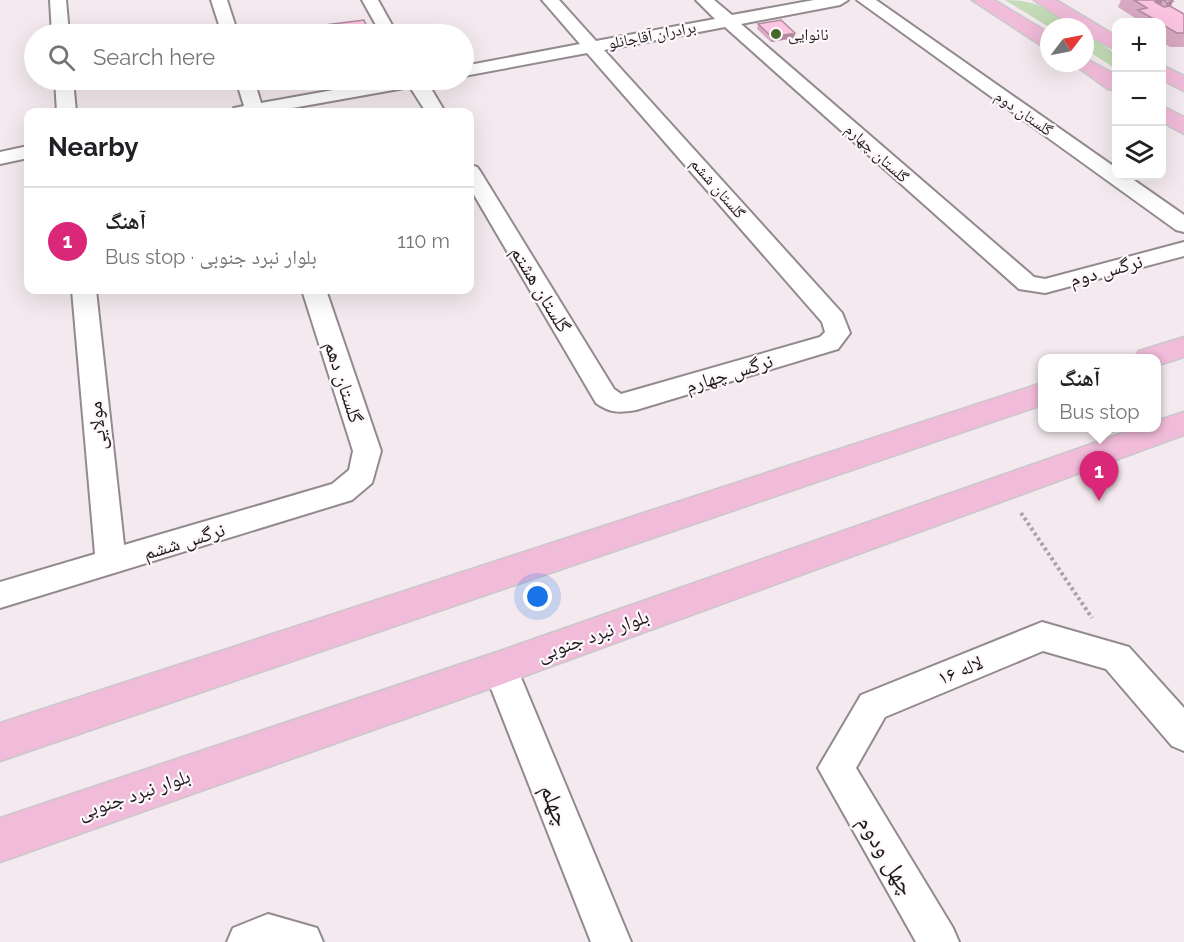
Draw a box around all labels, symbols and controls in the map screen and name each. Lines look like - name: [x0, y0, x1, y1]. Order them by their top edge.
- street label: برادران آقاجانلو: [606, 17, 698, 54]
- north arrow: [1040, 18, 1094, 72]
- map controls: [1112, 18, 1166, 180]
- button: +: [1112, 18, 1166, 72]
- search box: [24, 24, 474, 90]
- place label: نانوایی: [788, 25, 829, 45]
- marker: نانوایی: [769, 27, 783, 41]
- icon: search: [45, 41, 78, 74]
- text: Search here: [93, 44, 215, 70]
- button: −: [1112, 72, 1166, 126]
- street label: گلستان دوم: [991, 86, 1057, 141]
- street label: گلستان چهارم: [841, 120, 913, 187]
- button: layers: [1112, 126, 1166, 180]
- text: Nearby: [48, 132, 138, 162]
- street label: گلستان ششم: [686, 154, 750, 223]
- text: آهنگ: [105, 208, 146, 234]
- text: 1: [63, 229, 72, 253]
- text: 110 m: [397, 229, 450, 253]
- street label: گلستان هشتم: [504, 241, 576, 338]
- text: Bus stop · بلوار نبرد جنوبی: [105, 245, 317, 269]
- street label: نرگس دوم: [1067, 249, 1146, 293]
- street label: گلستان دهم: [318, 338, 369, 427]
- street label: نرگس چهارم: [682, 348, 776, 400]
- popup: [1038, 354, 1161, 432]
- text: آهنگ: [1059, 365, 1100, 391]
- street label: مولایی: [82, 400, 112, 452]
- text: Bus stop: [1059, 400, 1140, 424]
- pin: 1: [1080, 452, 1118, 501]
- street label: نرگس ششم: [140, 517, 228, 567]
- your location: [523, 582, 552, 611]
- street label: بلوار نبرد جنوبی: [534, 604, 652, 666]
- street label: لاله ۱۶: [934, 650, 986, 690]
- street label: بلوار نبرد جنوبی: [75, 764, 193, 824]
- street label: چهلم: [533, 780, 577, 831]
- street label: چهل ودوم: [850, 809, 922, 902]

